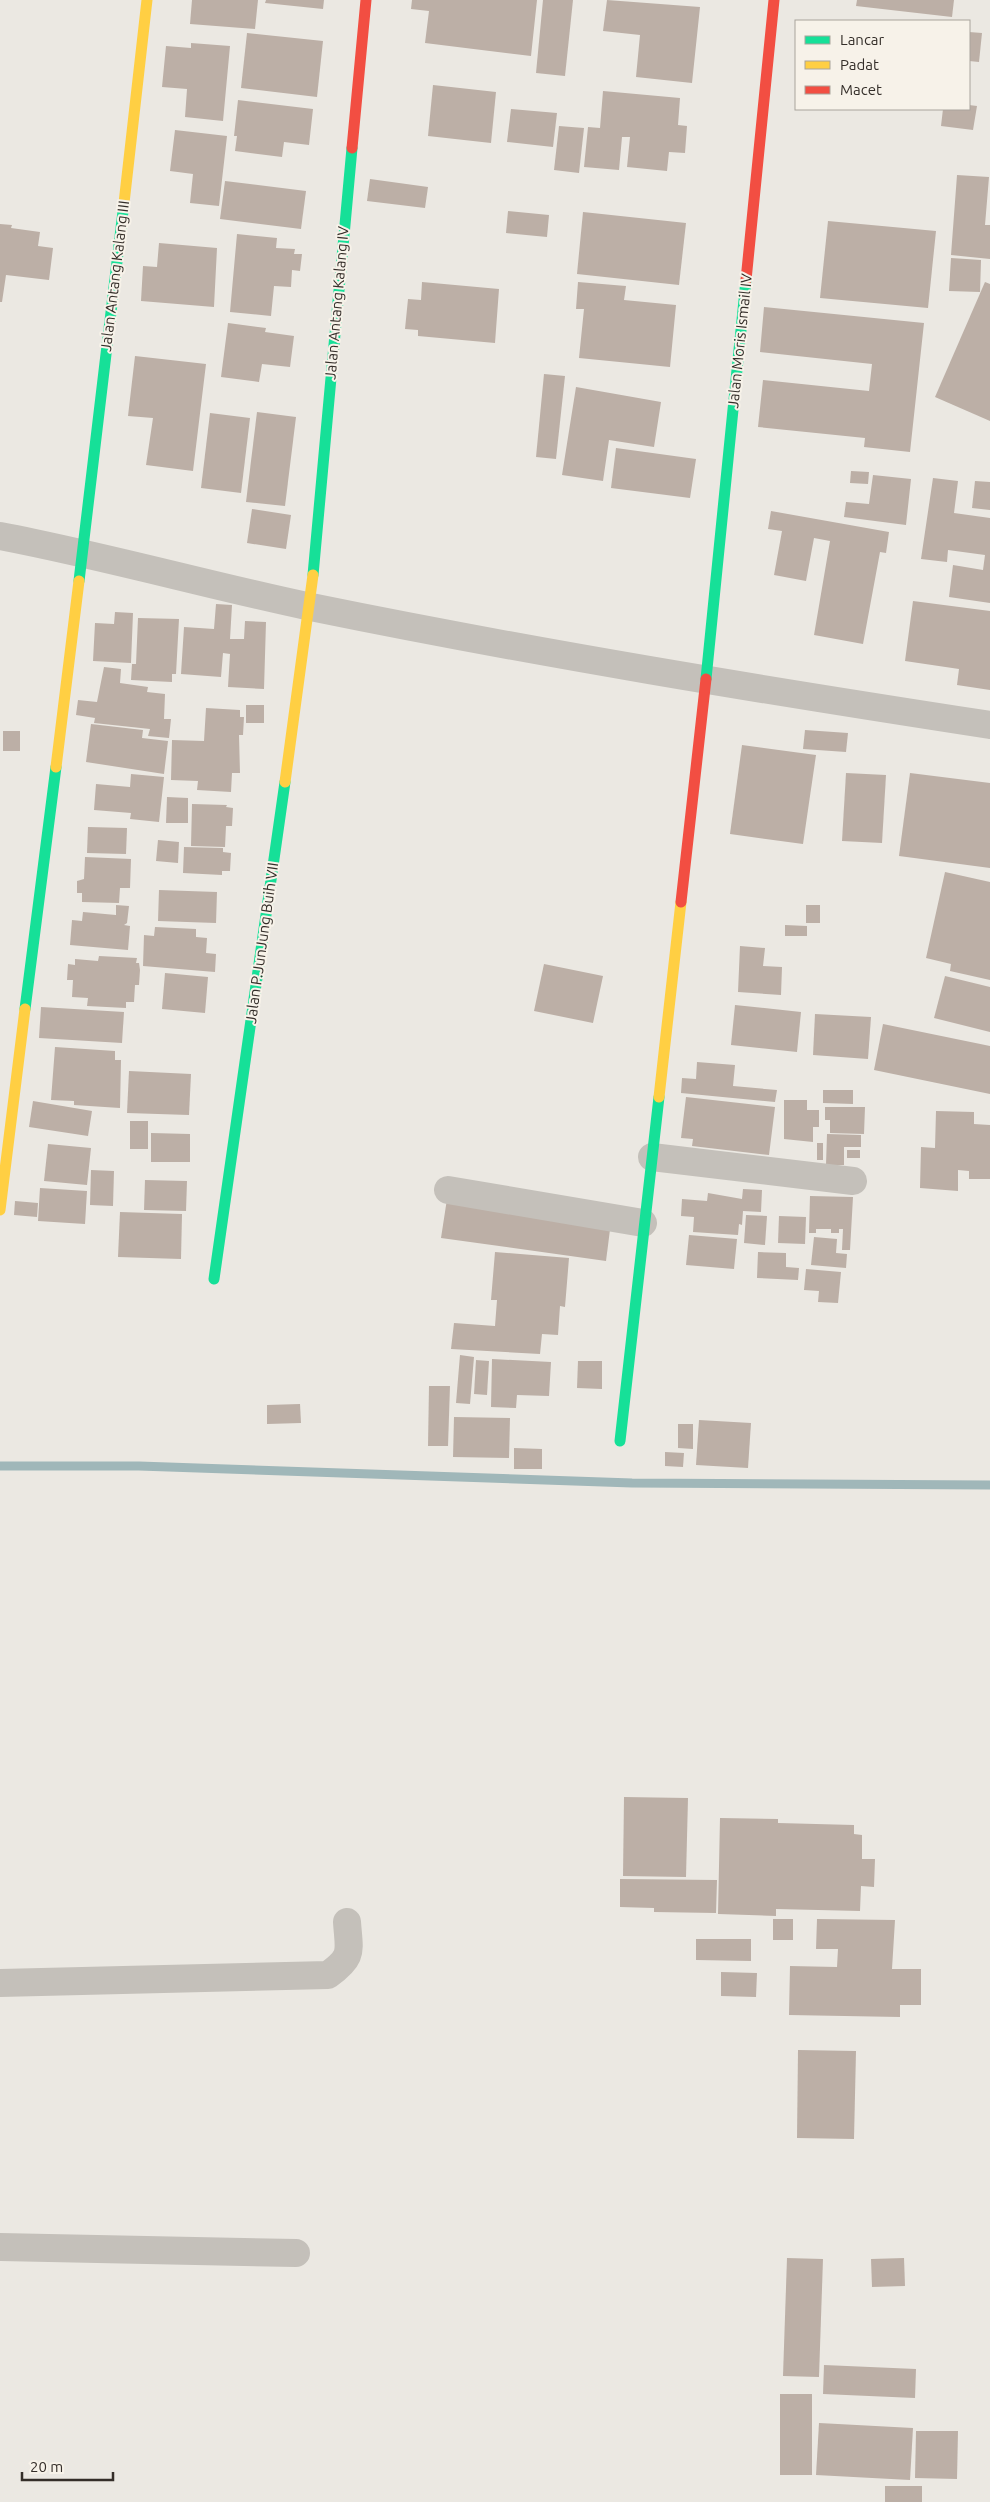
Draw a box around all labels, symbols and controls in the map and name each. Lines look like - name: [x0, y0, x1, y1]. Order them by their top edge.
- legend: [795, 20, 970, 110]
- text: Lancar: [840, 31, 885, 48]
- text: Padat: [840, 56, 879, 73]
- text: Macet: [840, 81, 882, 98]
- street label: Jalan Antang Kalang III: [97, 200, 132, 352]
- street label: Jalan Antang Kalang IV: [321, 225, 352, 380]
- street label: Jalan Moris Ismail IV: [724, 272, 755, 409]
- street label: Jalan P.JunJung Buih VII: [242, 861, 281, 1025]
- scale bar: [22, 2450, 114, 2482]
- text: 20 m: [30, 2458, 63, 2475]

